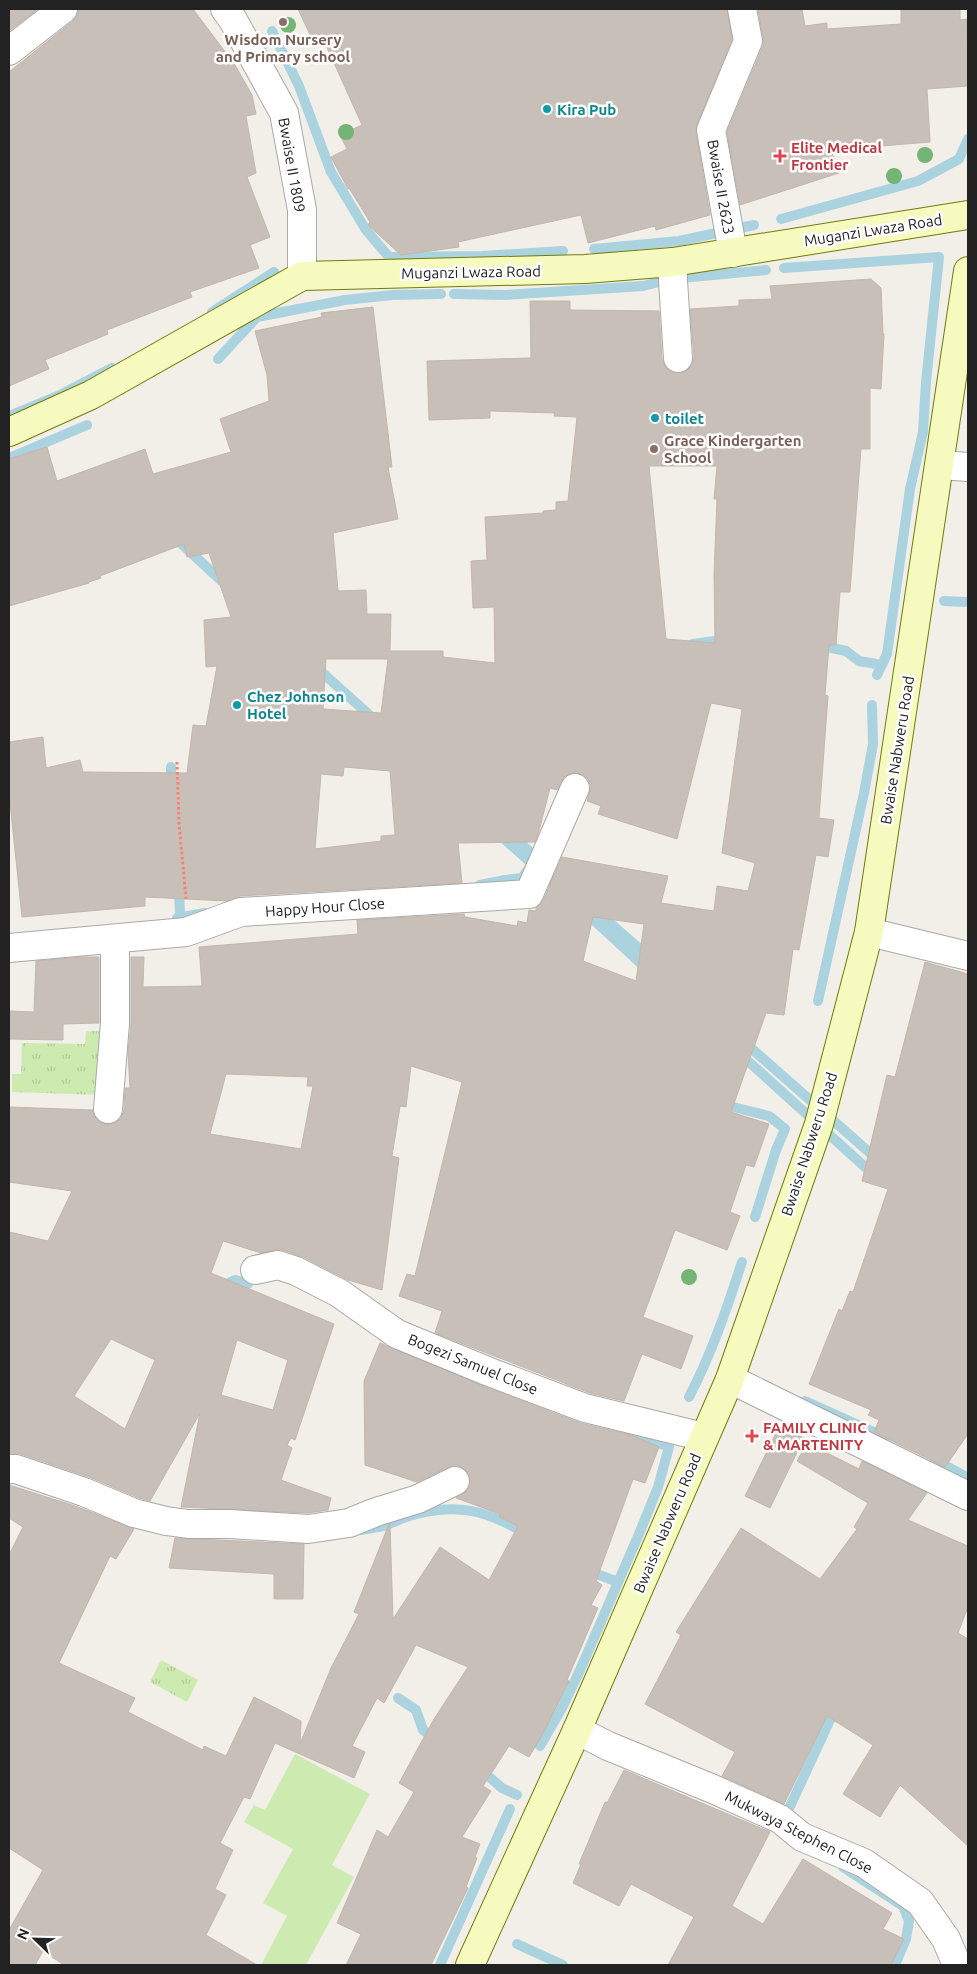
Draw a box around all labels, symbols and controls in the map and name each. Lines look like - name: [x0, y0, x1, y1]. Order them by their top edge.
- marker: Wisdom Nursery and Primary school: [277, 16, 289, 28]
- place label: Wisdom Nursery and Primary school: [216, 31, 351, 65]
- place label: Kira Pub: [557, 101, 616, 118]
- marker: Kira Pub: [541, 103, 553, 115]
- street label: Bwaise II 1809: [275, 116, 309, 214]
- street label: Bwaise II 2623: [704, 138, 738, 236]
- place label: Elite Medical Frontier: [791, 139, 882, 173]
- marker: Elite Medical Frontier: [773, 149, 787, 163]
- street label: Muganzi Lwaza Road: [803, 211, 943, 249]
- street label: Muganzi Lwaza Road: [401, 262, 541, 282]
- place label: toilet: [665, 410, 705, 427]
- marker: toilet: [649, 412, 661, 424]
- place label: Grace Kindergarten School: [664, 432, 801, 466]
- marker: Grace Kindergarten School: [648, 443, 660, 455]
- street label: Bwaise Nabweru Road: [877, 675, 917, 825]
- place label: Chez Johnson Hotel: [247, 688, 344, 722]
- marker: Chez Johnson Hotel: [231, 699, 243, 711]
- street label: Happy Hour Close: [265, 894, 385, 920]
- street label: Bwaise Nabweru Road: [778, 1070, 840, 1218]
- street label: Bogezi Samuel Close: [406, 1330, 540, 1398]
- place label: FAMILY CLINIC & MARTENITY: [763, 1419, 867, 1453]
- marker: FAMILY CLINIC & MARTENITY: [745, 1429, 759, 1443]
- street label: Bwaise Nabweru Road: [630, 1451, 704, 1595]
- street label: Mukwaya Stephen Close: [722, 1787, 876, 1877]
- north arrow: [10, 1914, 60, 1964]
- text: N: [14, 1926, 32, 1942]

